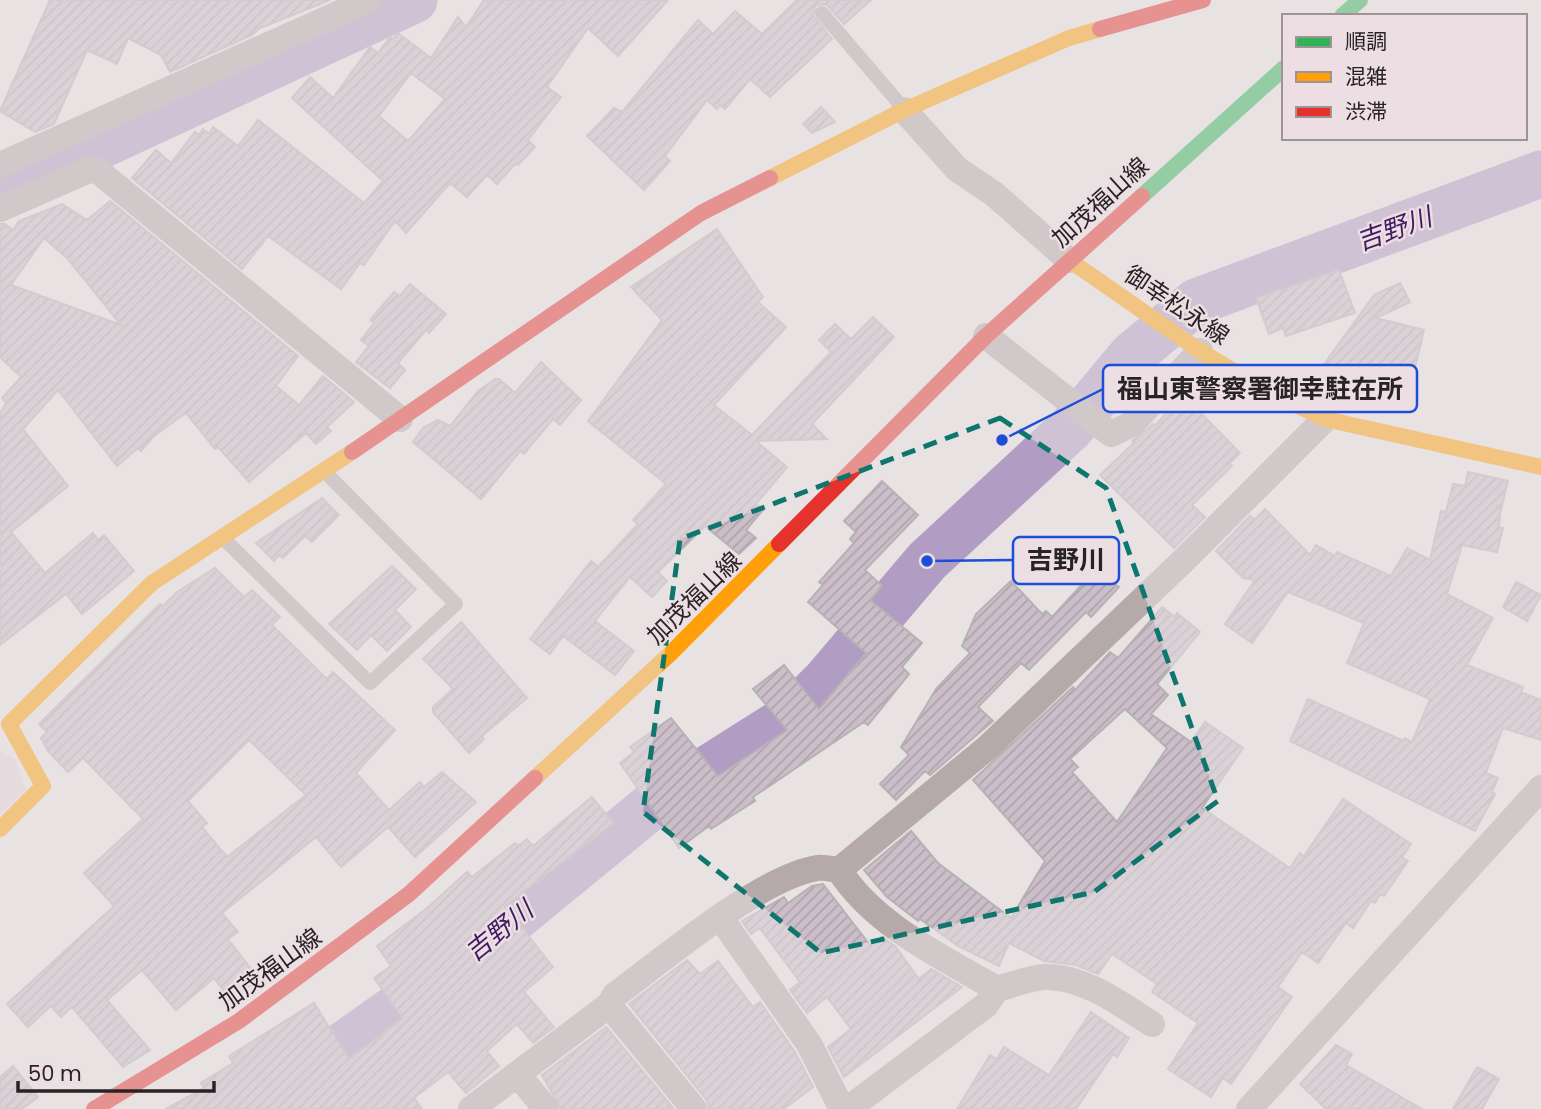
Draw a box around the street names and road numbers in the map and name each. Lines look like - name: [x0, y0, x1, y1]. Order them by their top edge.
- street label: 加茂福山線: [1044, 150, 1156, 254]
- street label: 御幸松永線: [1118, 258, 1236, 352]
- street label: 加茂福山線: [639, 544, 749, 652]
- street label: 加茂福山線: [212, 920, 328, 1018]

